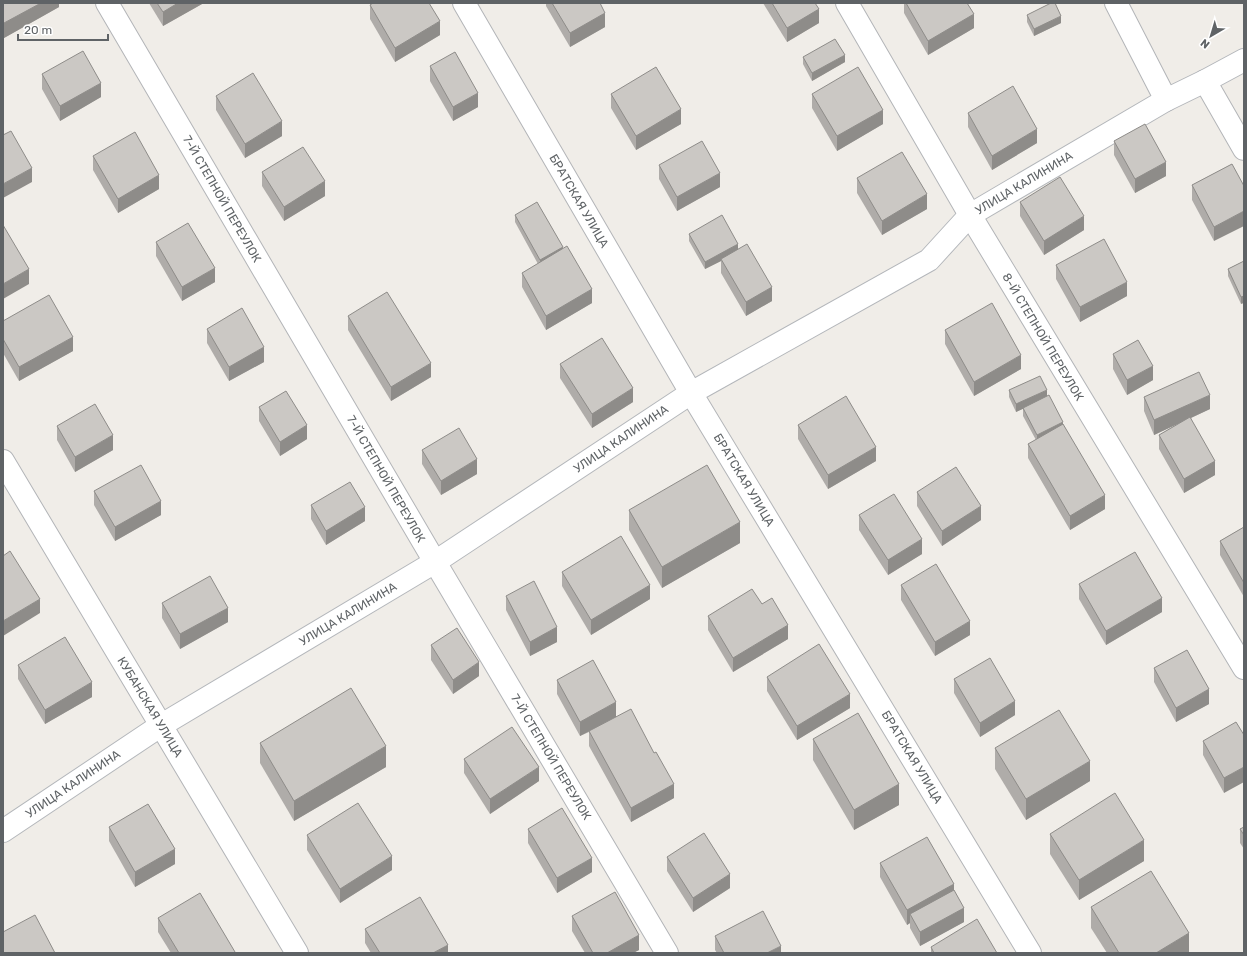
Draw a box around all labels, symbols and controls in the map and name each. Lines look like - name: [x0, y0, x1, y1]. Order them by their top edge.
- scale bar: [18, 16, 108, 42]
- north arrow: [1191, 16, 1231, 56]
- text: 20 m: [24, 23, 52, 37]
- text: N: [1198, 36, 1212, 51]
- street label: 7-Й СТЕПНОЙ ПЕРЕУЛОК: [180, 133, 264, 265]
- street label: УЛИЦА КАЛИНИНА: [973, 148, 1075, 218]
- street label: БРАТСКАЯ УЛИЦА: [546, 152, 612, 250]
- street label: 8-Й СТЕПНОЙ ПЕРЕУЛОК: [999, 271, 1087, 404]
- street label: УЛИЦА КАЛИНИНА: [571, 402, 671, 476]
- street label: 7-Й СТЕПНОЙ ПЕРЕУЛОК: [344, 413, 428, 545]
- street label: БРАТСКАЯ УЛИЦА: [711, 431, 777, 529]
- street label: УЛИЦА КАЛИНИНА: [297, 579, 399, 649]
- street label: КУБАНСКАЯ УЛИЦА: [115, 654, 185, 760]
- street label: 7-Й СТЕПНОЙ ПЕРЕУЛОК: [508, 692, 594, 823]
- street label: БРАТСКАЯ УЛИЦА: [879, 708, 945, 806]
- street label: УЛИЦА КАЛИНИНА: [23, 747, 123, 821]

